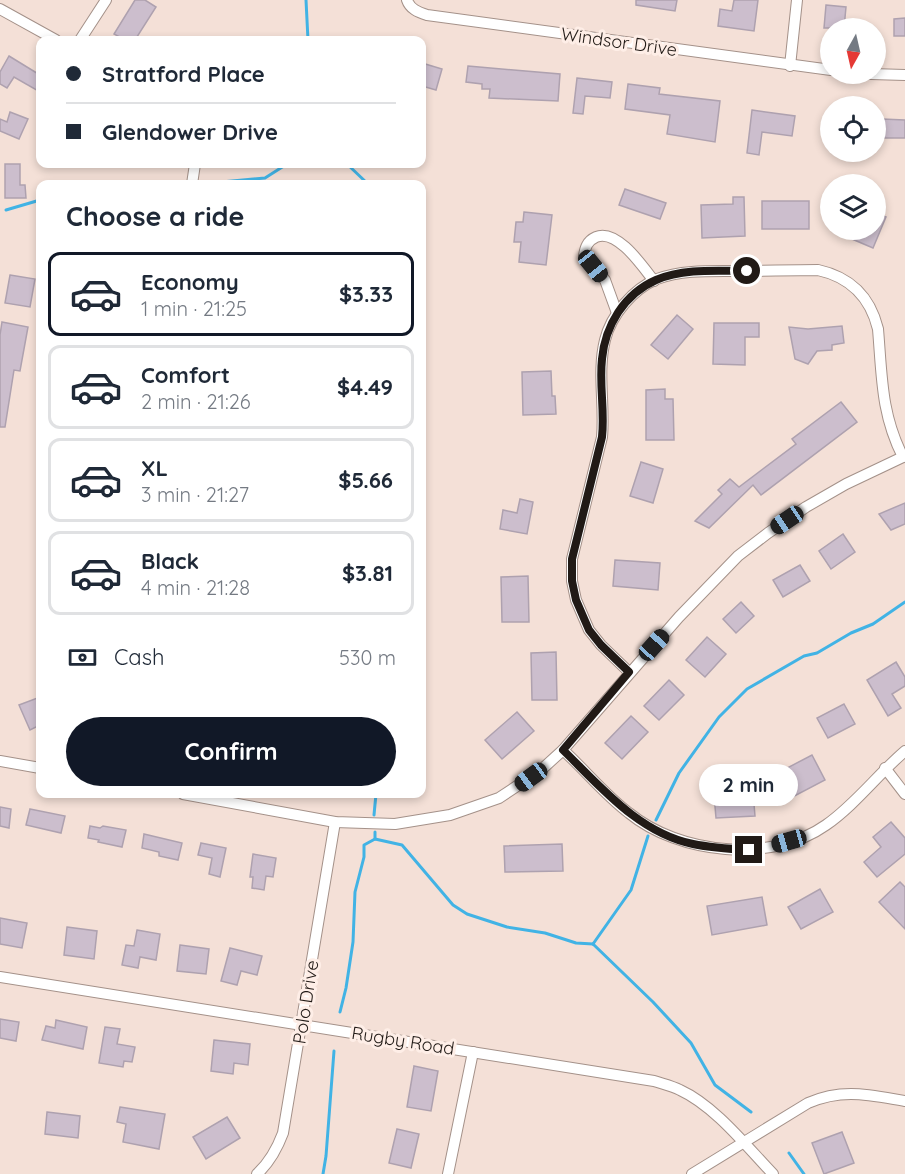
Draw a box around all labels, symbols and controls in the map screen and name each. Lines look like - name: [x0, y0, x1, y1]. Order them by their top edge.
- north arrow: [820, 18, 886, 84]
- map controls: [820, 18, 886, 240]
- street label: Windsor Drive: [560, 22, 679, 61]
- text: Stratford Place: [102, 60, 265, 88]
- button: locate: [820, 96, 886, 162]
- text: Glendower Drive: [102, 118, 278, 146]
- button: layers: [820, 174, 886, 240]
- text: Choose a ride: [66, 199, 244, 233]
- car: [575, 246, 611, 286]
- route start: [733, 257, 760, 284]
- icon: car: [69, 267, 123, 321]
- text: Economy: [141, 268, 239, 296]
- text: $3.33: [339, 280, 393, 308]
- text: 1 min · 21:25: [141, 296, 247, 321]
- icon: car: [69, 360, 123, 414]
- text: Comfort: [141, 361, 230, 389]
- text: $4.49: [337, 373, 393, 401]
- text: 2 min · 21:26: [141, 389, 251, 414]
- icon: car: [69, 453, 123, 507]
- text: XL: [141, 454, 168, 482]
- text: $5.66: [338, 466, 393, 494]
- text: 3 min · 21:27: [141, 482, 249, 507]
- car: [767, 502, 807, 538]
- icon: car: [69, 546, 123, 600]
- text: Black: [141, 547, 199, 575]
- text: $3.81: [342, 559, 393, 587]
- text: 4 min · 21:28: [141, 575, 250, 600]
- car: [635, 626, 673, 664]
- icon: cash: [66, 641, 99, 674]
- text: Cash: [114, 643, 165, 671]
- text: 530 m: [339, 645, 396, 670]
- button: Confirm: [66, 717, 396, 786]
- car: [511, 759, 551, 795]
- callout: 2 min: [700, 763, 798, 805]
- text: 2 min: [722, 772, 775, 797]
- car: [769, 827, 809, 855]
- route end: [735, 836, 762, 863]
- street label: Polo Drive: [288, 958, 323, 1045]
- street label: Rugby Road: [350, 1021, 456, 1060]

